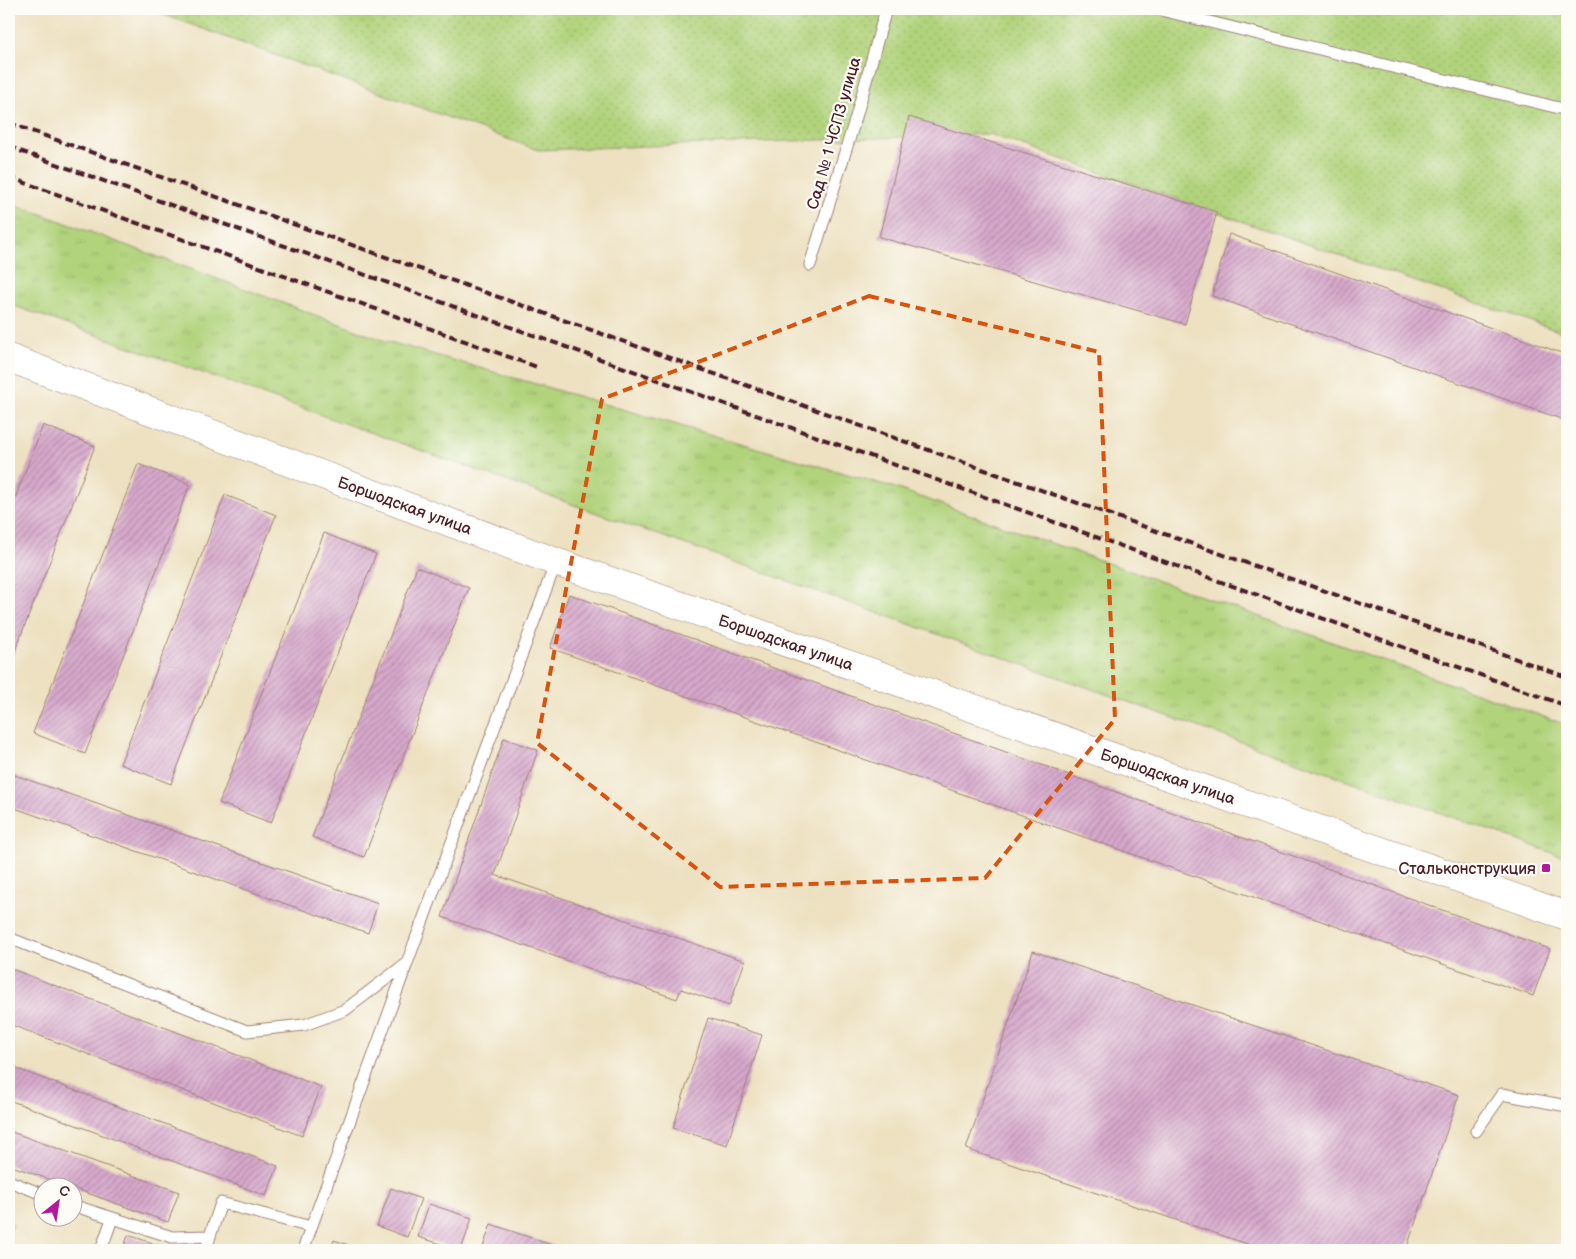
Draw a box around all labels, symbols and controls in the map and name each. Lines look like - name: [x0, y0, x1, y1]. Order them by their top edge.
- street label: Сад № 1 ЧСПЗ улица: [804, 54, 865, 212]
- street label: Боршодская улица: [335, 473, 475, 540]
- street label: Боршодская улица: [716, 611, 856, 676]
- street label: Боршодская улица: [1098, 745, 1238, 810]
- place label: Стальконструкция: [1398, 860, 1536, 879]
- marker: Стальконструкция: [1540, 862, 1552, 874]
- north arrow: [32, 1176, 82, 1226]
- text: С: [56, 1181, 73, 1201]

